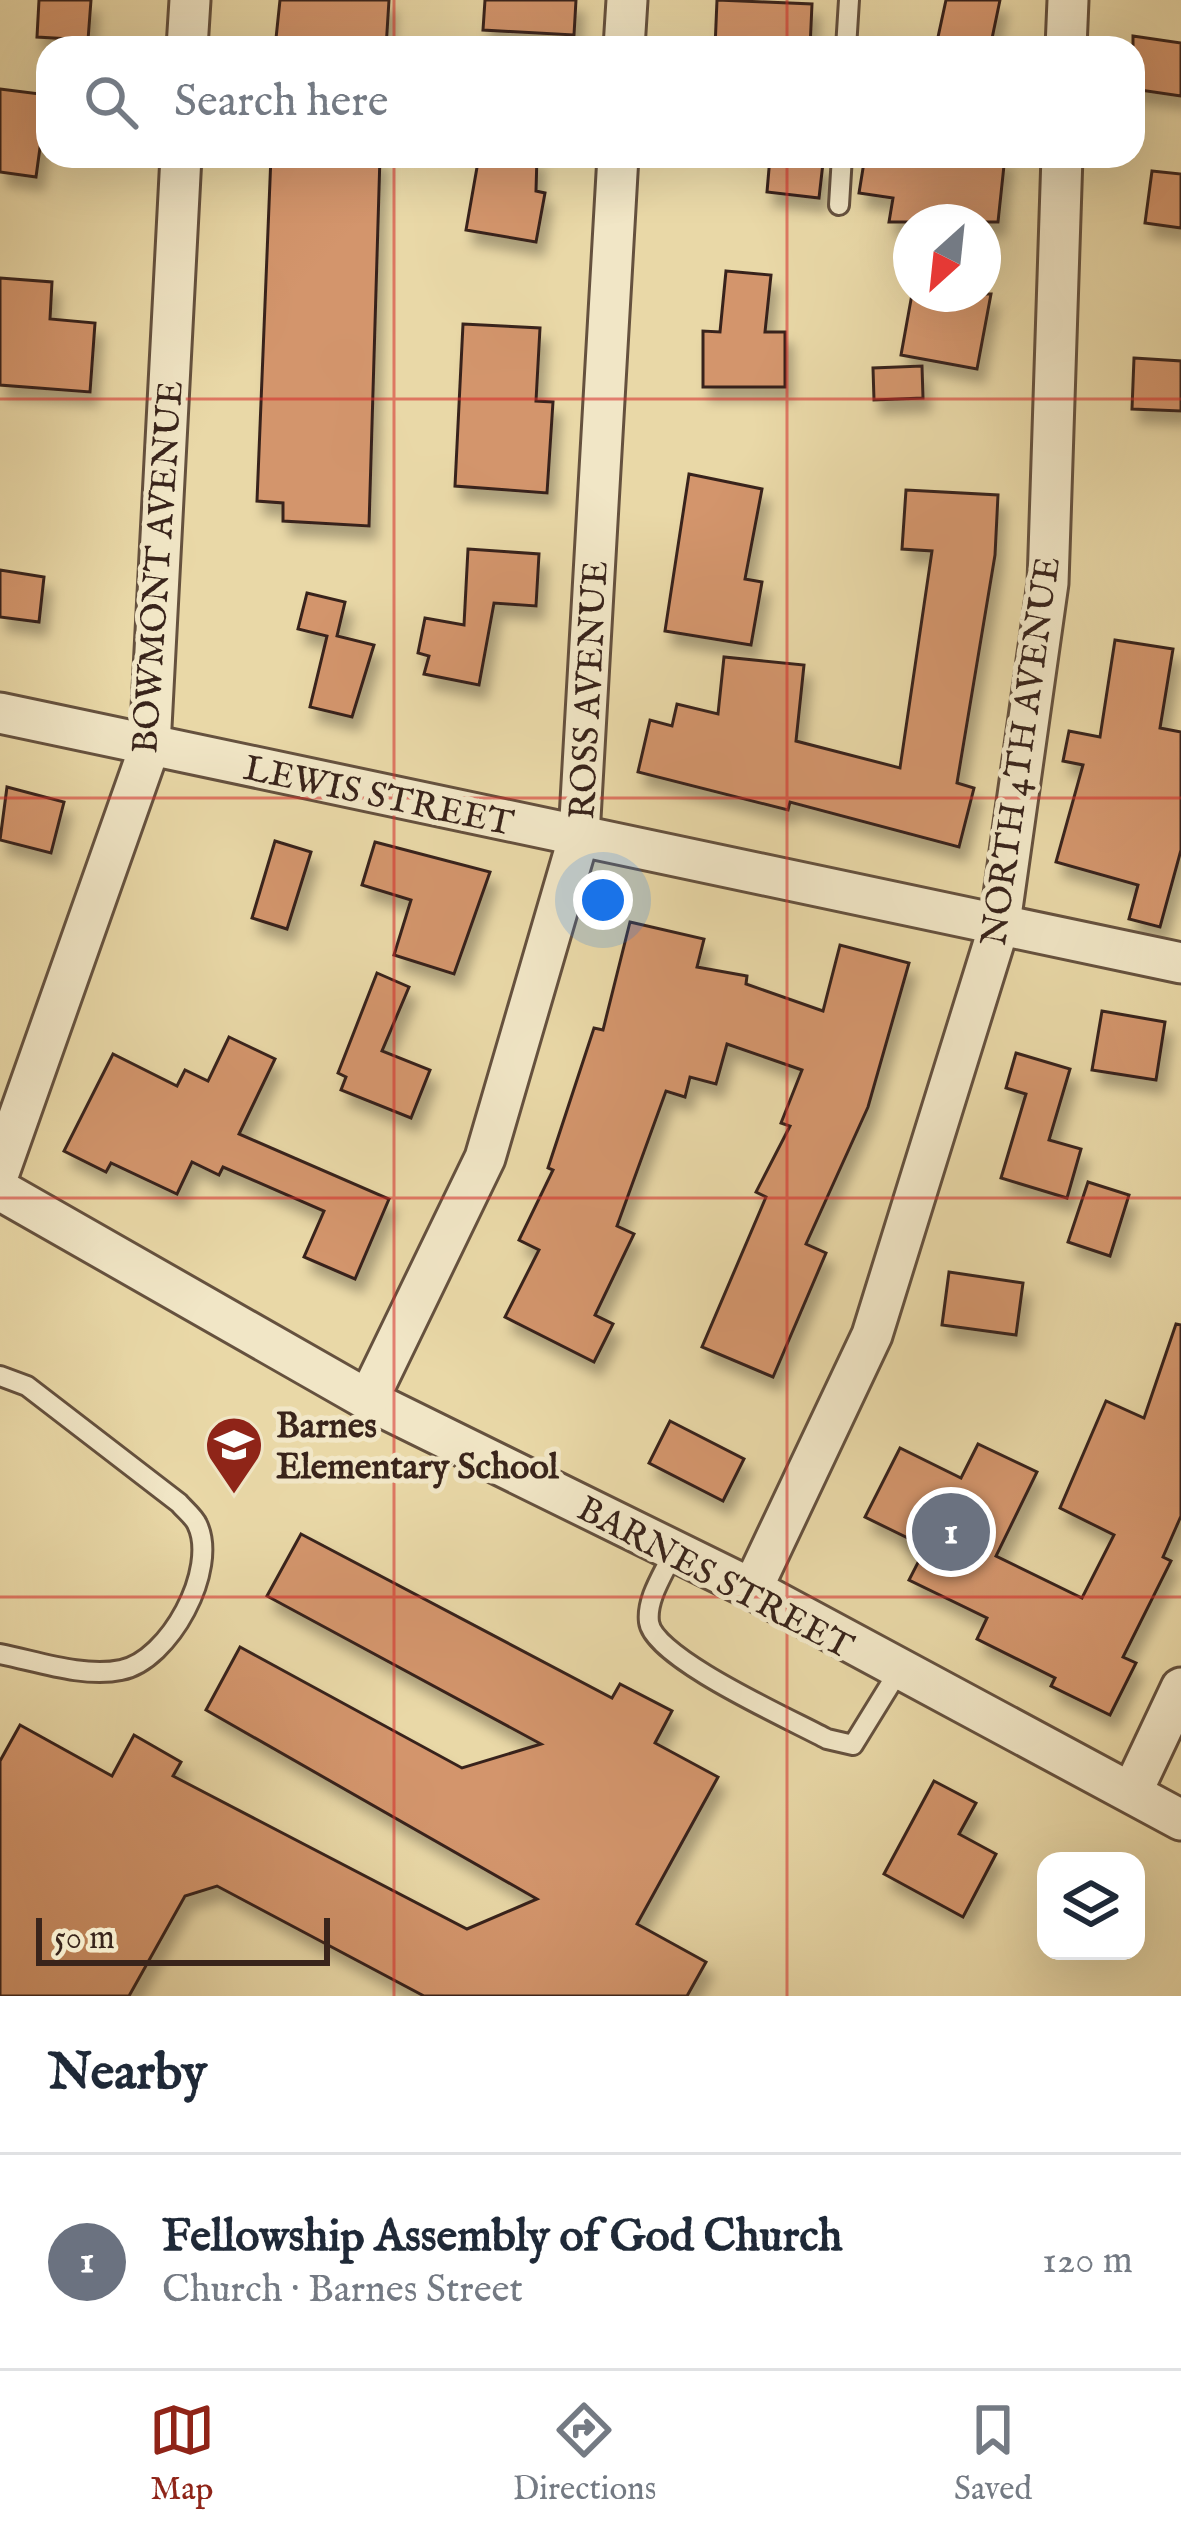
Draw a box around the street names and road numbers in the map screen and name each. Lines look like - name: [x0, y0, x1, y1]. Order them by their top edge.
- street label: BOWMONT AVENUE: [123, 379, 195, 755]
- street label: NORTH 4TH AVENUE: [972, 554, 1072, 949]
- street label: ROSS AVENUE: [560, 560, 620, 821]
- street label: LEWIS STREET: [239, 746, 517, 848]
- street label: BARNES STREET: [569, 1487, 860, 1671]

